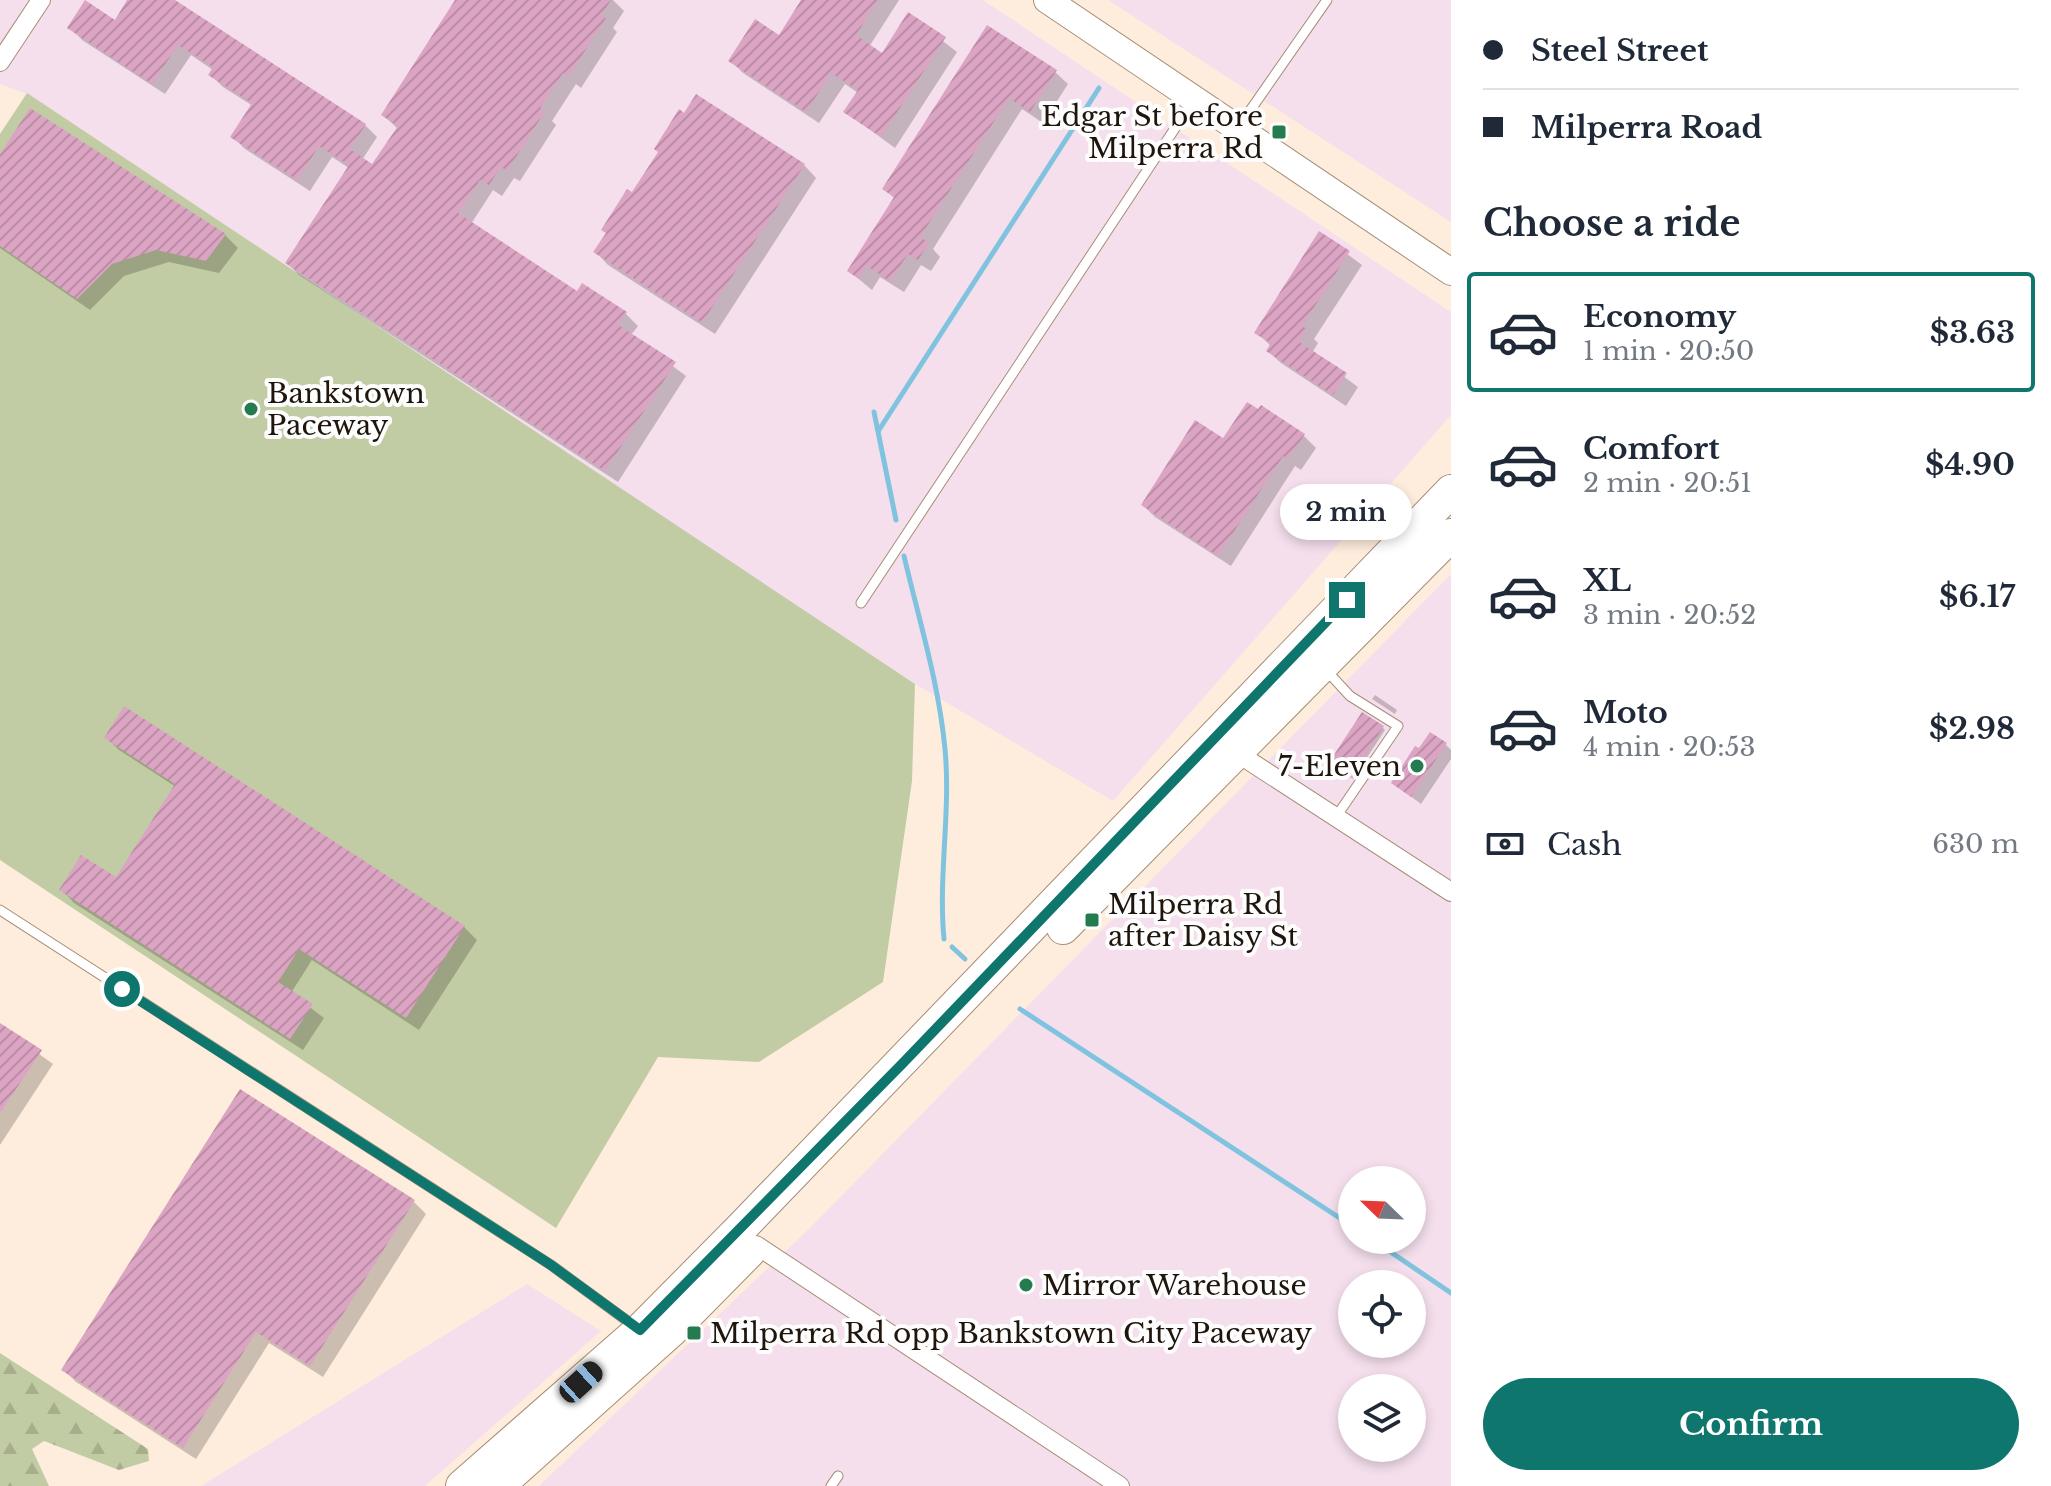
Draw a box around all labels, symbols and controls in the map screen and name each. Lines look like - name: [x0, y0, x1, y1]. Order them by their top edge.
- text: Steel Street: [1531, 32, 1708, 69]
- place label: Edgar St before Milperra Rd: [1041, 99, 1263, 166]
- text: Milperra Road: [1531, 109, 1762, 146]
- marker: Edgar St before Milperra Rd: [1270, 123, 1288, 141]
- text: Choose a ride: [1483, 201, 1740, 246]
- icon: car: [1487, 296, 1559, 368]
- text: Economy: [1583, 298, 1736, 335]
- text: $3.63: [1930, 314, 2015, 351]
- text: 1 min · 20:50: [1583, 335, 1754, 367]
- place label: Bankstown Paceway: [267, 376, 425, 443]
- marker: Bankstown Paceway: [242, 400, 260, 418]
- icon: car: [1487, 428, 1559, 500]
- text: Comfort: [1583, 430, 1720, 467]
- text: $4.90: [1925, 446, 2015, 483]
- text: 2 min · 20:51: [1583, 467, 1752, 499]
- callout: 2 min: [1281, 484, 1413, 540]
- text: 2 min: [1306, 496, 1386, 528]
- icon: car: [1487, 560, 1559, 632]
- text: XL: [1583, 562, 1631, 599]
- text: $6.17: [1939, 578, 2015, 615]
- route end: [1329, 582, 1365, 618]
- text: 3 min · 20:52: [1583, 599, 1756, 631]
- icon: car: [1487, 692, 1559, 764]
- text: Moto: [1583, 694, 1668, 731]
- text: $2.98: [1929, 710, 2015, 747]
- text: 4 min · 20:53: [1583, 731, 1755, 763]
- place label: 7-Eleven: [1278, 749, 1401, 784]
- marker: 7-Eleven: [1408, 757, 1426, 775]
- icon: cash: [1483, 822, 1527, 866]
- text: Cash: [1547, 826, 1622, 863]
- text: 630 m: [1932, 828, 2019, 860]
- place label: Milperra Rd after Daisy St: [1108, 887, 1298, 954]
- marker: Milperra Rd after Daisy St: [1083, 911, 1101, 929]
- route start: [104, 971, 140, 1007]
- north arrow: [1338, 1166, 1426, 1254]
- map controls: [1338, 1166, 1426, 1462]
- place label: Mirror Warehouse: [1042, 1268, 1307, 1303]
- button: locate: [1338, 1270, 1426, 1358]
- marker: Mirror Warehouse: [1017, 1276, 1035, 1294]
- place label: Milperra Rd opp Bankstown City Paceway: [710, 1316, 1312, 1351]
- marker: Milperra Rd opp Bankstown City Paceway: [685, 1324, 703, 1342]
- car: [555, 1357, 607, 1407]
- button: layers: [1338, 1374, 1426, 1462]
- button: Confirm: [1483, 1378, 2019, 1470]

